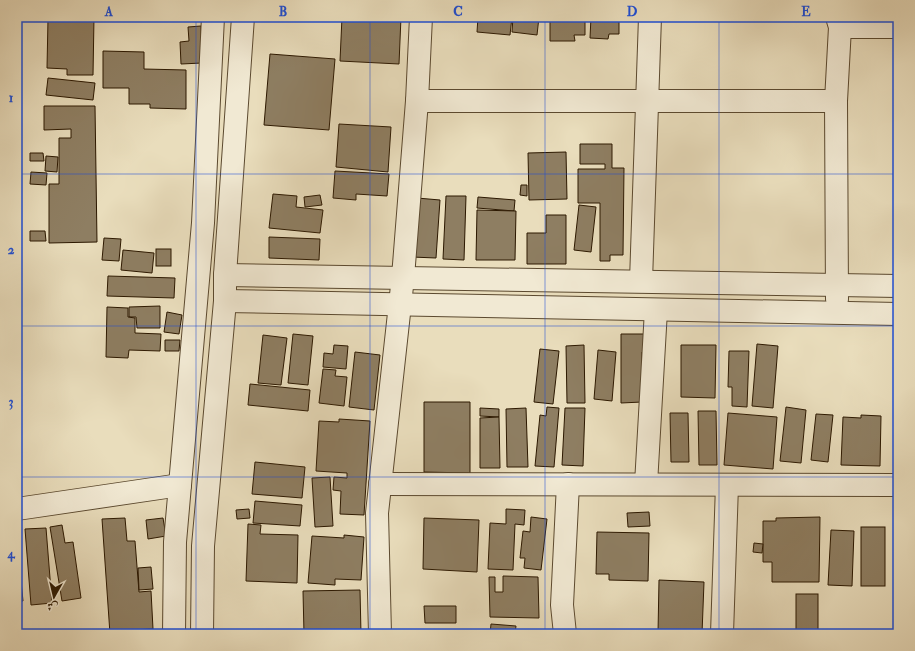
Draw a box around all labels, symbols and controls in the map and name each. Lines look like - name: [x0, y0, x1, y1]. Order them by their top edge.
- text: A: [104, 4, 114, 20]
- text: B: [279, 4, 287, 20]
- text: C: [453, 4, 463, 20]
- text: D: [627, 4, 638, 20]
- text: E: [801, 4, 811, 20]
- text: 1: [9, 90, 14, 106]
- text: 2: [8, 242, 15, 258]
- text: 3: [9, 394, 14, 410]
- text: 4: [6, 546, 15, 562]
- north arrow: [34, 577, 74, 617]
- text: ش: [46, 599, 59, 614]

